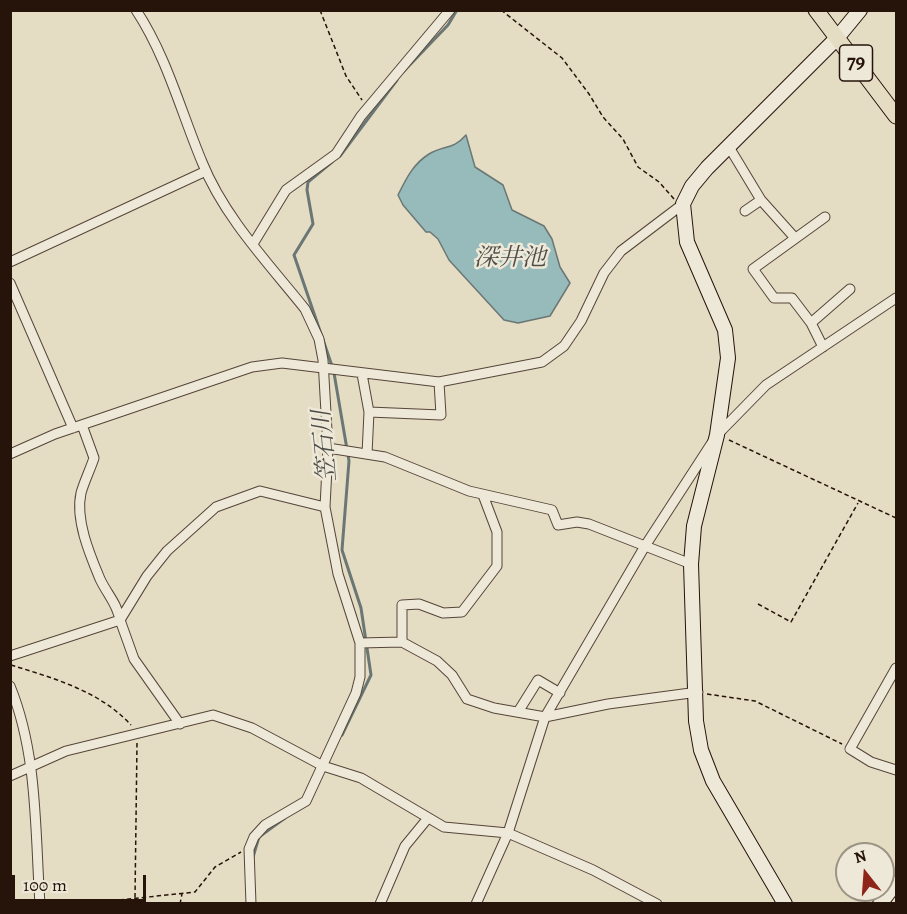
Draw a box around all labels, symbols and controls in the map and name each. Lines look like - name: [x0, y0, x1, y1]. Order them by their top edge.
- road number: 79: [840, 45, 872, 81]
- water label: 深井池: [474, 245, 546, 273]
- water label: 笠石川: [309, 409, 343, 483]
- north arrow: [835, 842, 895, 902]
- text: N: [852, 844, 869, 869]
- scale bar: [15, 863, 148, 901]
- text: 100 m: [23, 873, 67, 897]

